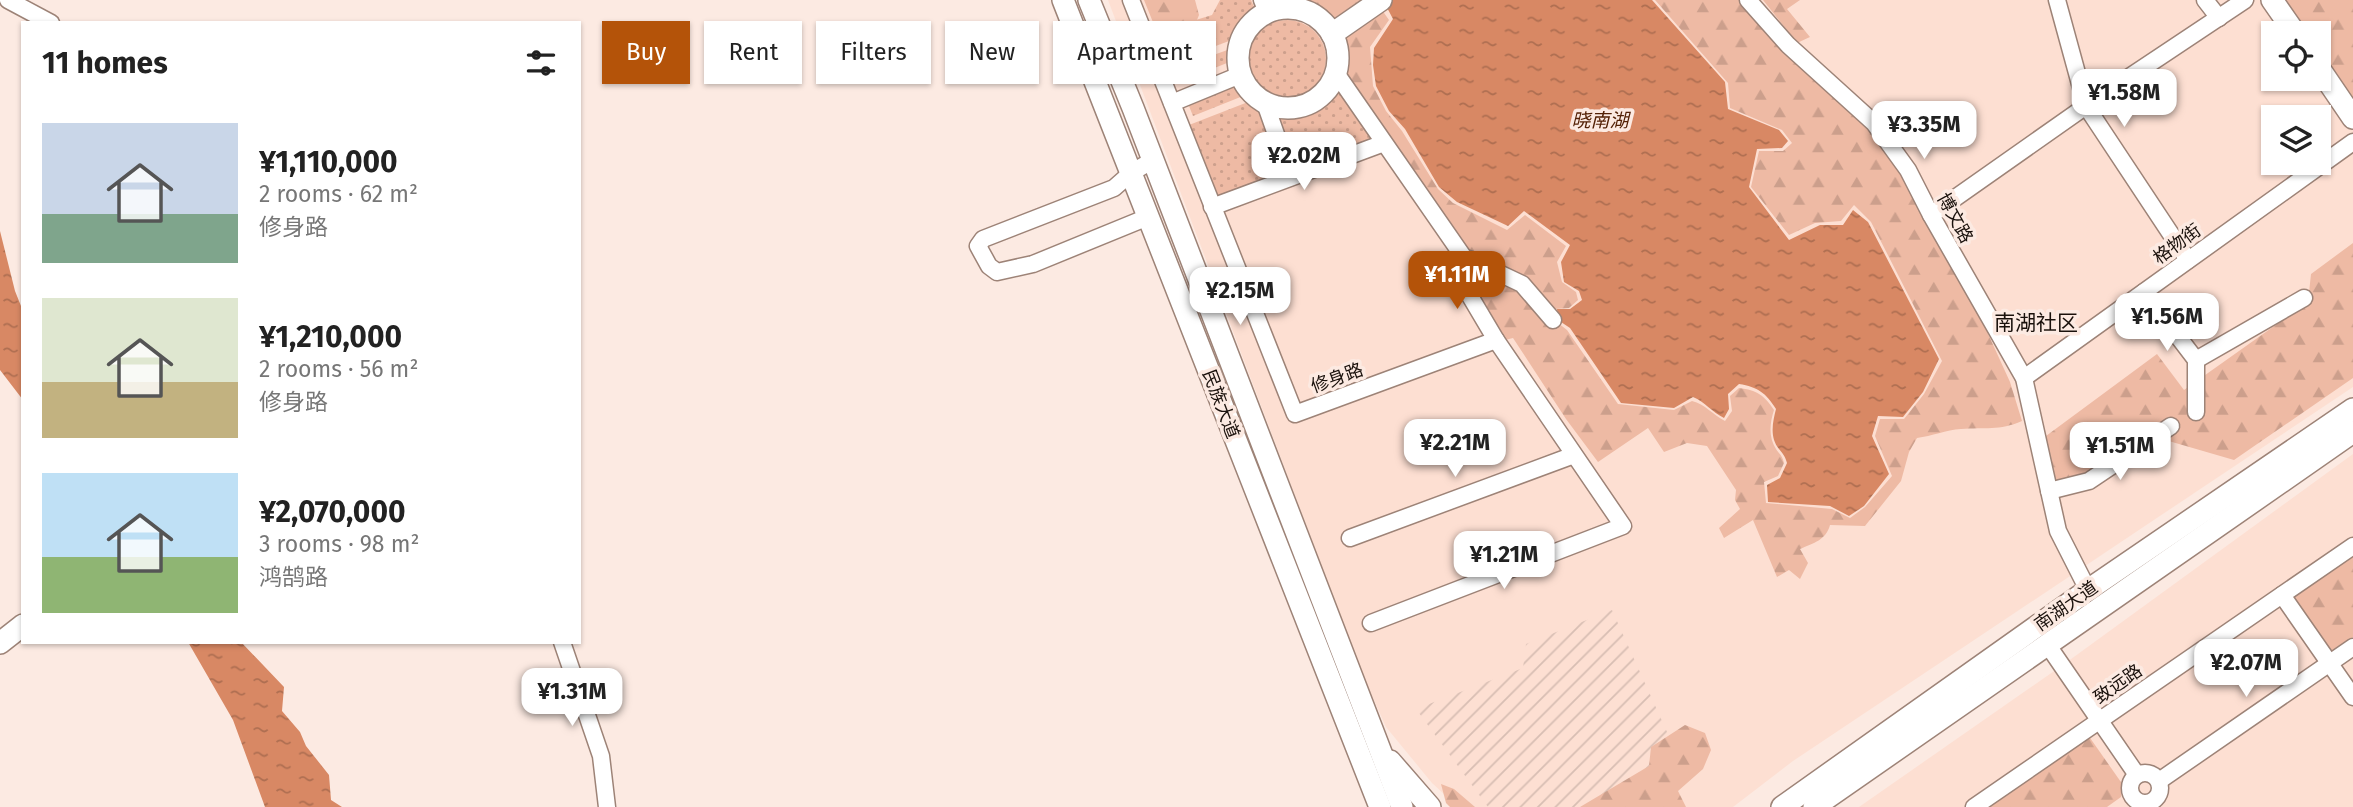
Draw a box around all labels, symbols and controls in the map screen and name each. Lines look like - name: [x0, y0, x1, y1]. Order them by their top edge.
- chip: Buy: [602, 21, 690, 84]
- chip: Rent: [704, 21, 802, 84]
- chip: Filters: [816, 21, 931, 84]
- chip: New: [945, 21, 1039, 84]
- chip: Apartment: [1053, 21, 1216, 84]
- map controls: [2261, 21, 2331, 175]
- button: locate: [2261, 21, 2331, 91]
- icon: filters: [522, 44, 560, 82]
- text: 11 homes: [42, 45, 168, 81]
- pin: ¥1.58M: [2067, 69, 2181, 129]
- text: ¥1.58M: [2088, 78, 2160, 106]
- pin: ¥3.35M: [1867, 102, 1981, 161]
- button: layers: [2261, 105, 2331, 175]
- water label: 晓南湖: [1571, 109, 1631, 132]
- text: ¥3.35M: [1888, 110, 1960, 138]
- pin: ¥2.02M: [1247, 132, 1361, 192]
- text: ¥2.02M: [1268, 141, 1340, 169]
- text: ¥1,110,000: [259, 144, 398, 180]
- icon: home: [98, 151, 182, 235]
- text: 2 rooms · 62 m²: [259, 180, 418, 208]
- street label: 博文路: [1932, 189, 1978, 247]
- text: 修身路: [259, 213, 328, 241]
- street label: 格物街: [2149, 219, 2205, 269]
- pin: ¥1.11M: [1400, 252, 1514, 311]
- text: ¥1.11M: [1424, 260, 1490, 288]
- pin: ¥2.15M: [1183, 268, 1297, 327]
- text: ¥2.15M: [1206, 276, 1274, 304]
- pin: ¥1.56M: [2110, 294, 2224, 353]
- text: ¥1.56M: [2131, 302, 2203, 330]
- district label: 南湖社区: [1994, 310, 2078, 336]
- text: ¥1,210,000: [259, 319, 402, 355]
- icon: home: [98, 326, 182, 410]
- text: 2 rooms · 56 m²: [259, 355, 418, 383]
- street label: 修身路: [1308, 358, 1366, 398]
- street label: 民族大道: [1198, 366, 1244, 442]
- text: 修身路: [259, 388, 328, 416]
- pin: ¥2.21M: [1398, 420, 1512, 479]
- pin: ¥1.51M: [2063, 422, 2177, 482]
- text: ¥2.21M: [1420, 428, 1490, 456]
- text: ¥1.51M: [2086, 431, 2154, 459]
- text: ¥2,070,000: [259, 494, 406, 530]
- icon: home: [98, 501, 182, 585]
- text: 3 rooms · 98 m²: [259, 530, 419, 558]
- pin: ¥1.21M: [1447, 532, 1561, 591]
- text: ¥1.21M: [1470, 540, 1538, 568]
- text: 鸿鹄路: [259, 563, 328, 591]
- street label: 南湖大道: [2030, 576, 2102, 636]
- pin: ¥2.07M: [2189, 640, 2303, 699]
- text: ¥2.07M: [2210, 648, 2282, 676]
- street label: 致远路: [2090, 660, 2146, 708]
- pin: ¥1.31M: [515, 668, 629, 728]
- text: ¥1.31M: [537, 677, 607, 705]

